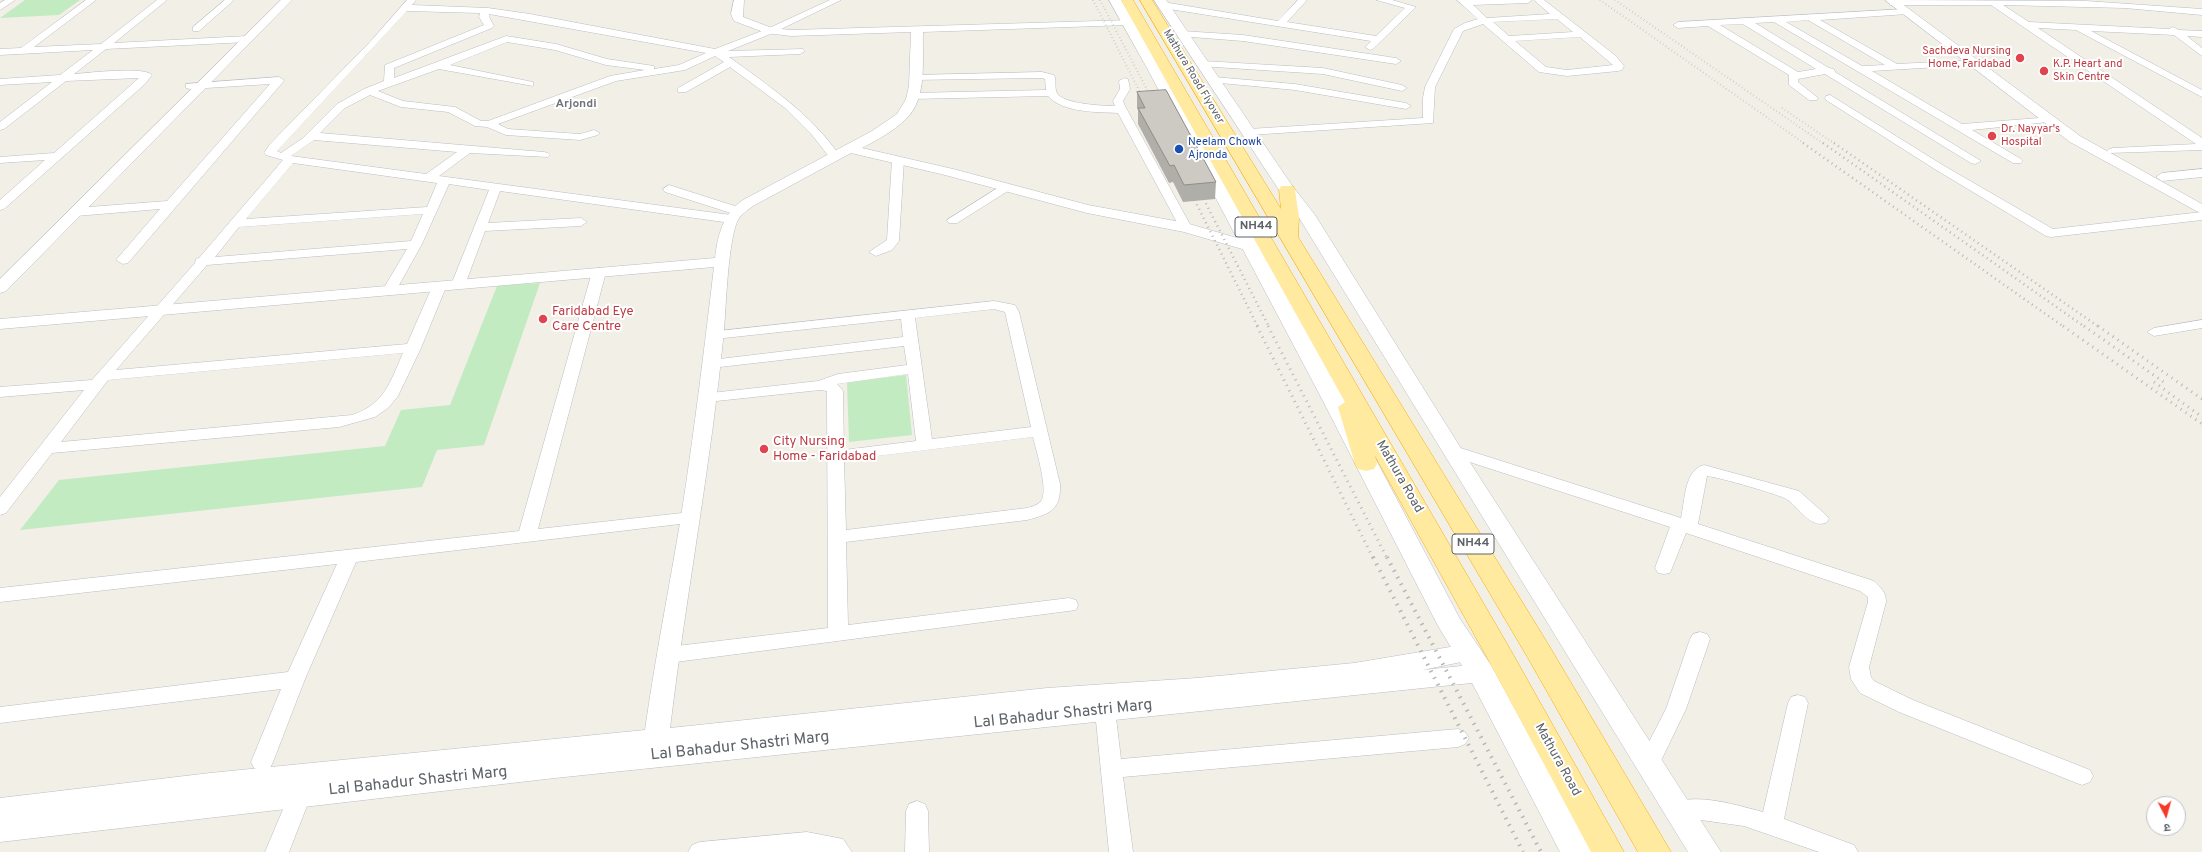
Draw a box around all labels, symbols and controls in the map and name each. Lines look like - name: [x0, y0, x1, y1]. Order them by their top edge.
- street label: Mathura Road Flyover: [1160, 27, 1226, 127]
- place label: Sachdeva Nursing Home, Faridabad: [1922, 45, 2011, 71]
- marker: Sachdeva Nursing Home, Faridabad: [2014, 52, 2026, 64]
- place label: K.P. Heart and Skin Centre: [2053, 58, 2122, 84]
- marker: K.P. Heart and Skin Centre: [2038, 65, 2050, 77]
- district label: Arjondi: [555, 98, 597, 112]
- place label: Dr. Nayyar's Hospital: [2001, 123, 2060, 149]
- marker: Dr. Nayyar's Hospital: [1986, 130, 1998, 142]
- place label: Neelam Chowk Ajronda: [1188, 136, 1262, 162]
- marker: Neelam Chowk Ajronda: [1173, 143, 1185, 155]
- road number: NH44: [1235, 217, 1277, 237]
- place label: Faridabad Eye Care Centre: [552, 304, 633, 335]
- marker: Faridabad Eye Care Centre: [537, 313, 549, 325]
- place label: City Nursing Home - Faridabad: [773, 434, 876, 465]
- street label: Mathura Road: [1372, 438, 1426, 516]
- marker: City Nursing Home - Faridabad: [758, 443, 770, 455]
- road number: NH44: [1452, 534, 1494, 554]
- street label: Lal Bahadur Shastri Marg: [973, 696, 1153, 734]
- street label: Mathura Road: [1531, 721, 1583, 799]
- street label: Lal Bahadur Shastri Marg: [650, 728, 830, 766]
- street label: Lal Bahadur Shastri Marg: [328, 763, 508, 801]
- north arrow: [2146, 796, 2186, 836]
- text: उ: [2163, 820, 2171, 834]

